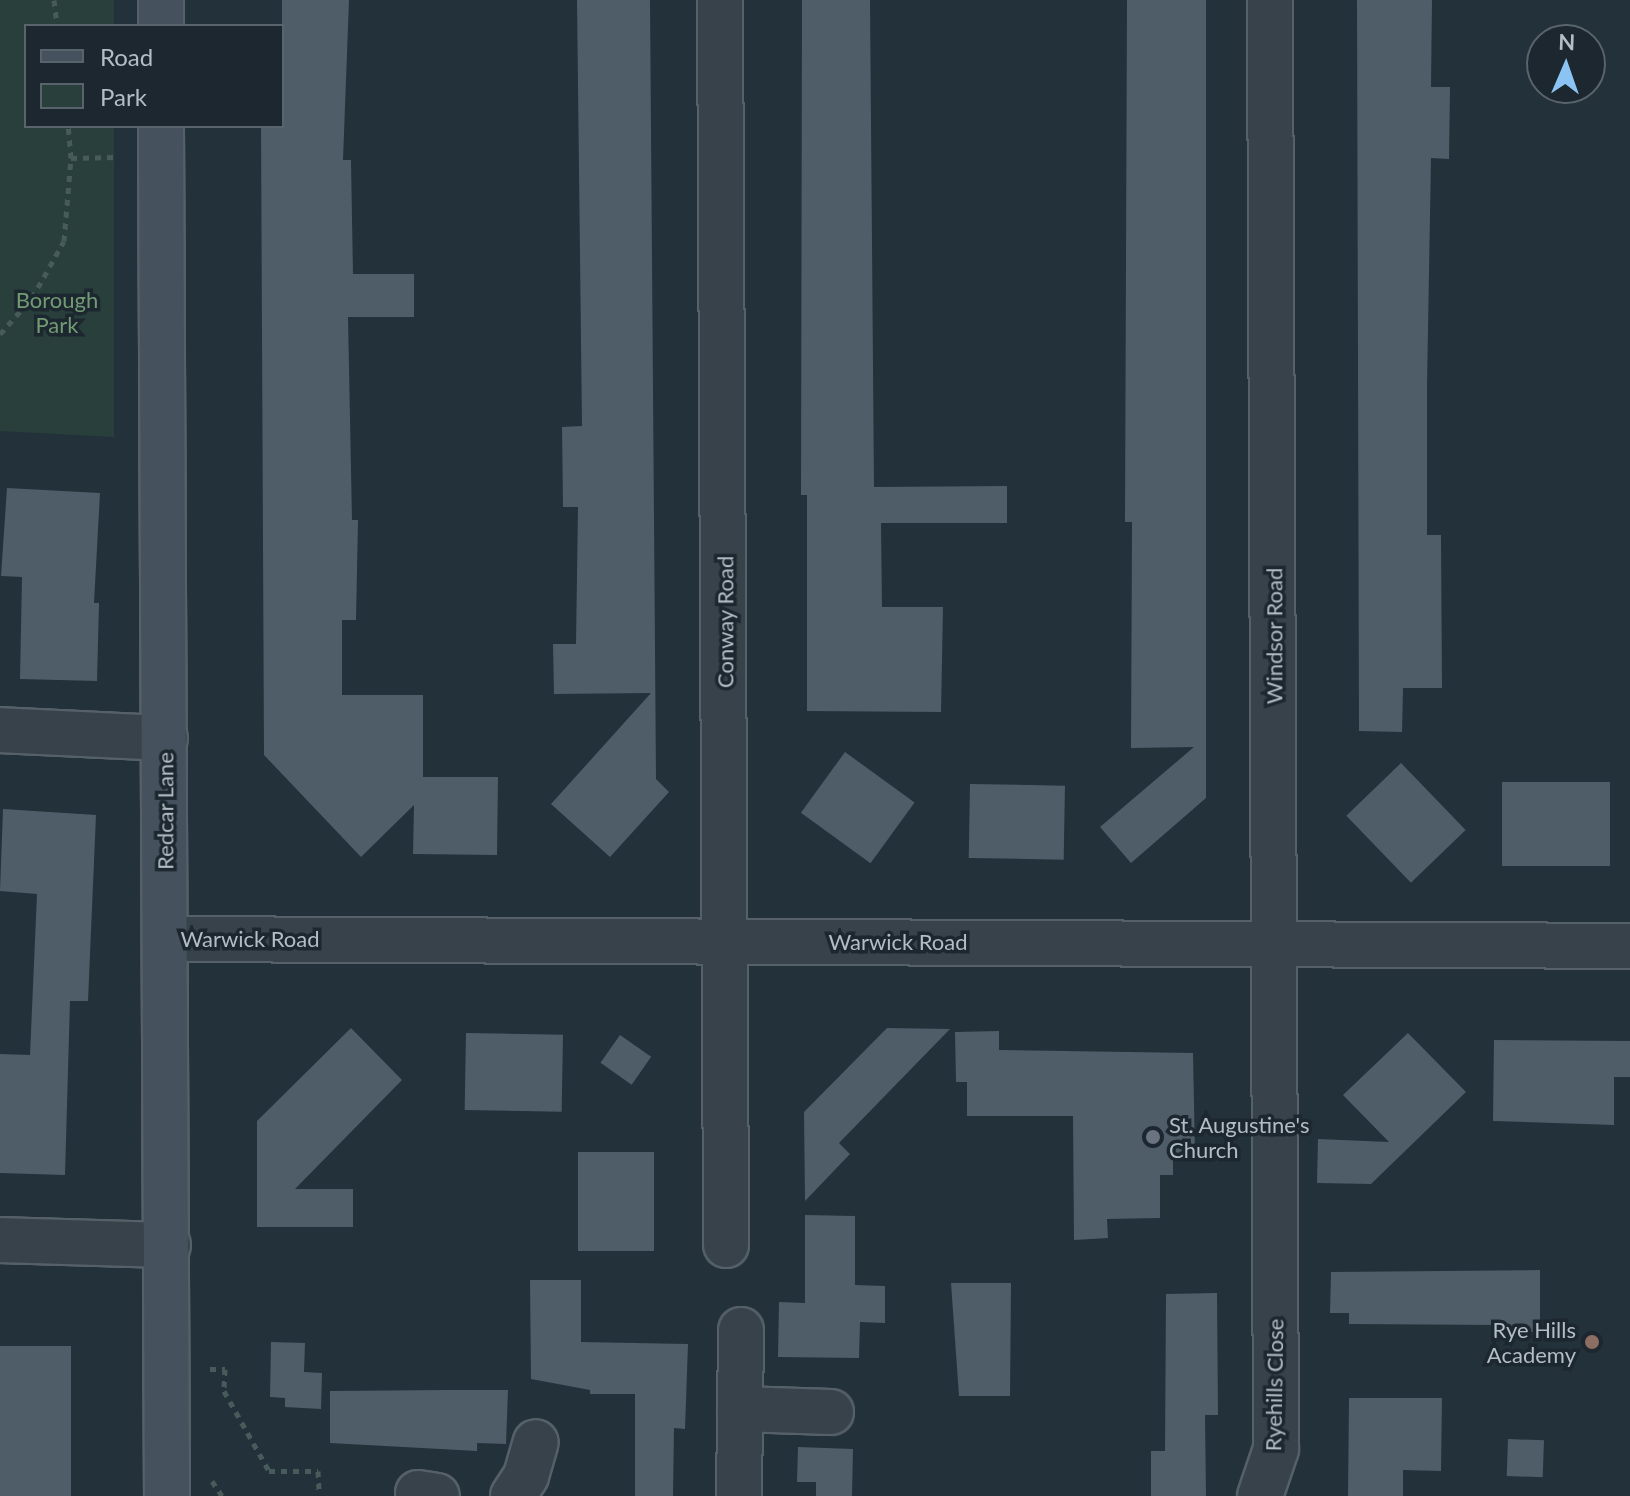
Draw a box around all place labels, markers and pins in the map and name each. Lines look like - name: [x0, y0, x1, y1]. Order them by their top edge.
- place label: St. Augustine's Church: [1169, 1111, 1310, 1162]
- marker: St. Augustine's Church: [1144, 1128, 1162, 1146]
- place label: Rye Hills Academy: [1487, 1316, 1576, 1368]
- marker: Rye Hills Academy: [1583, 1333, 1601, 1351]

